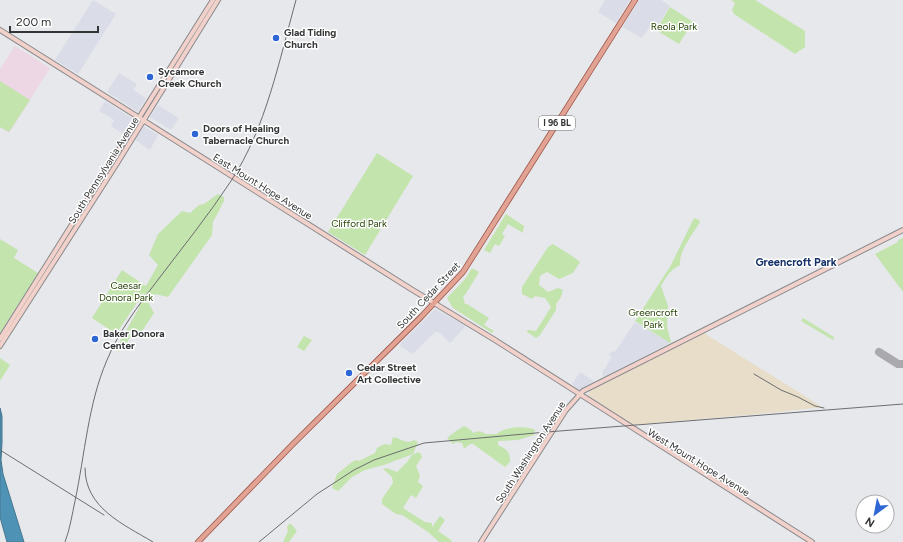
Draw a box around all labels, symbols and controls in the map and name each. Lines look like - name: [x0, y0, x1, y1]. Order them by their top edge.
- scale bar: [10, 8, 98, 34]
- text: 200 m: [16, 15, 51, 29]
- park label: Reola Park: [651, 20, 697, 33]
- place label: Glad Tiding Church: [284, 26, 336, 51]
- marker: Glad Tiding Church: [271, 33, 281, 43]
- place label: Sycamore Creek Church: [158, 65, 222, 90]
- marker: Sycamore Creek Church: [145, 72, 155, 82]
- street label: South Pennsylvania Avenue: [65, 114, 142, 226]
- road number: I 96 BL: [539, 116, 575, 130]
- place label: Doors of Healing Tabernacle Church: [203, 122, 290, 147]
- marker: Doors of Healing Tabernacle Church: [190, 129, 200, 139]
- street label: East Mount Hope Avenue: [211, 151, 315, 223]
- park label: Clifford Park: [331, 217, 387, 230]
- district label: Greencroft Park: [755, 256, 837, 269]
- street label: South Cedar Street: [394, 259, 463, 332]
- park label: Caesar Donora Park: [99, 279, 153, 304]
- park label: Greencroft Park: [628, 306, 678, 331]
- place label: Baker Donora Center: [103, 327, 165, 352]
- marker: Baker Donora Center: [90, 334, 100, 344]
- place label: Cedar Street Art Collective: [357, 361, 421, 386]
- marker: Cedar Street Art Collective: [344, 368, 354, 378]
- street label: South Washington Avenue: [493, 398, 569, 506]
- street label: West Mount Hope Avenue: [645, 426, 753, 500]
- north arrow: [855, 494, 895, 534]
- text: N: [863, 514, 877, 530]

